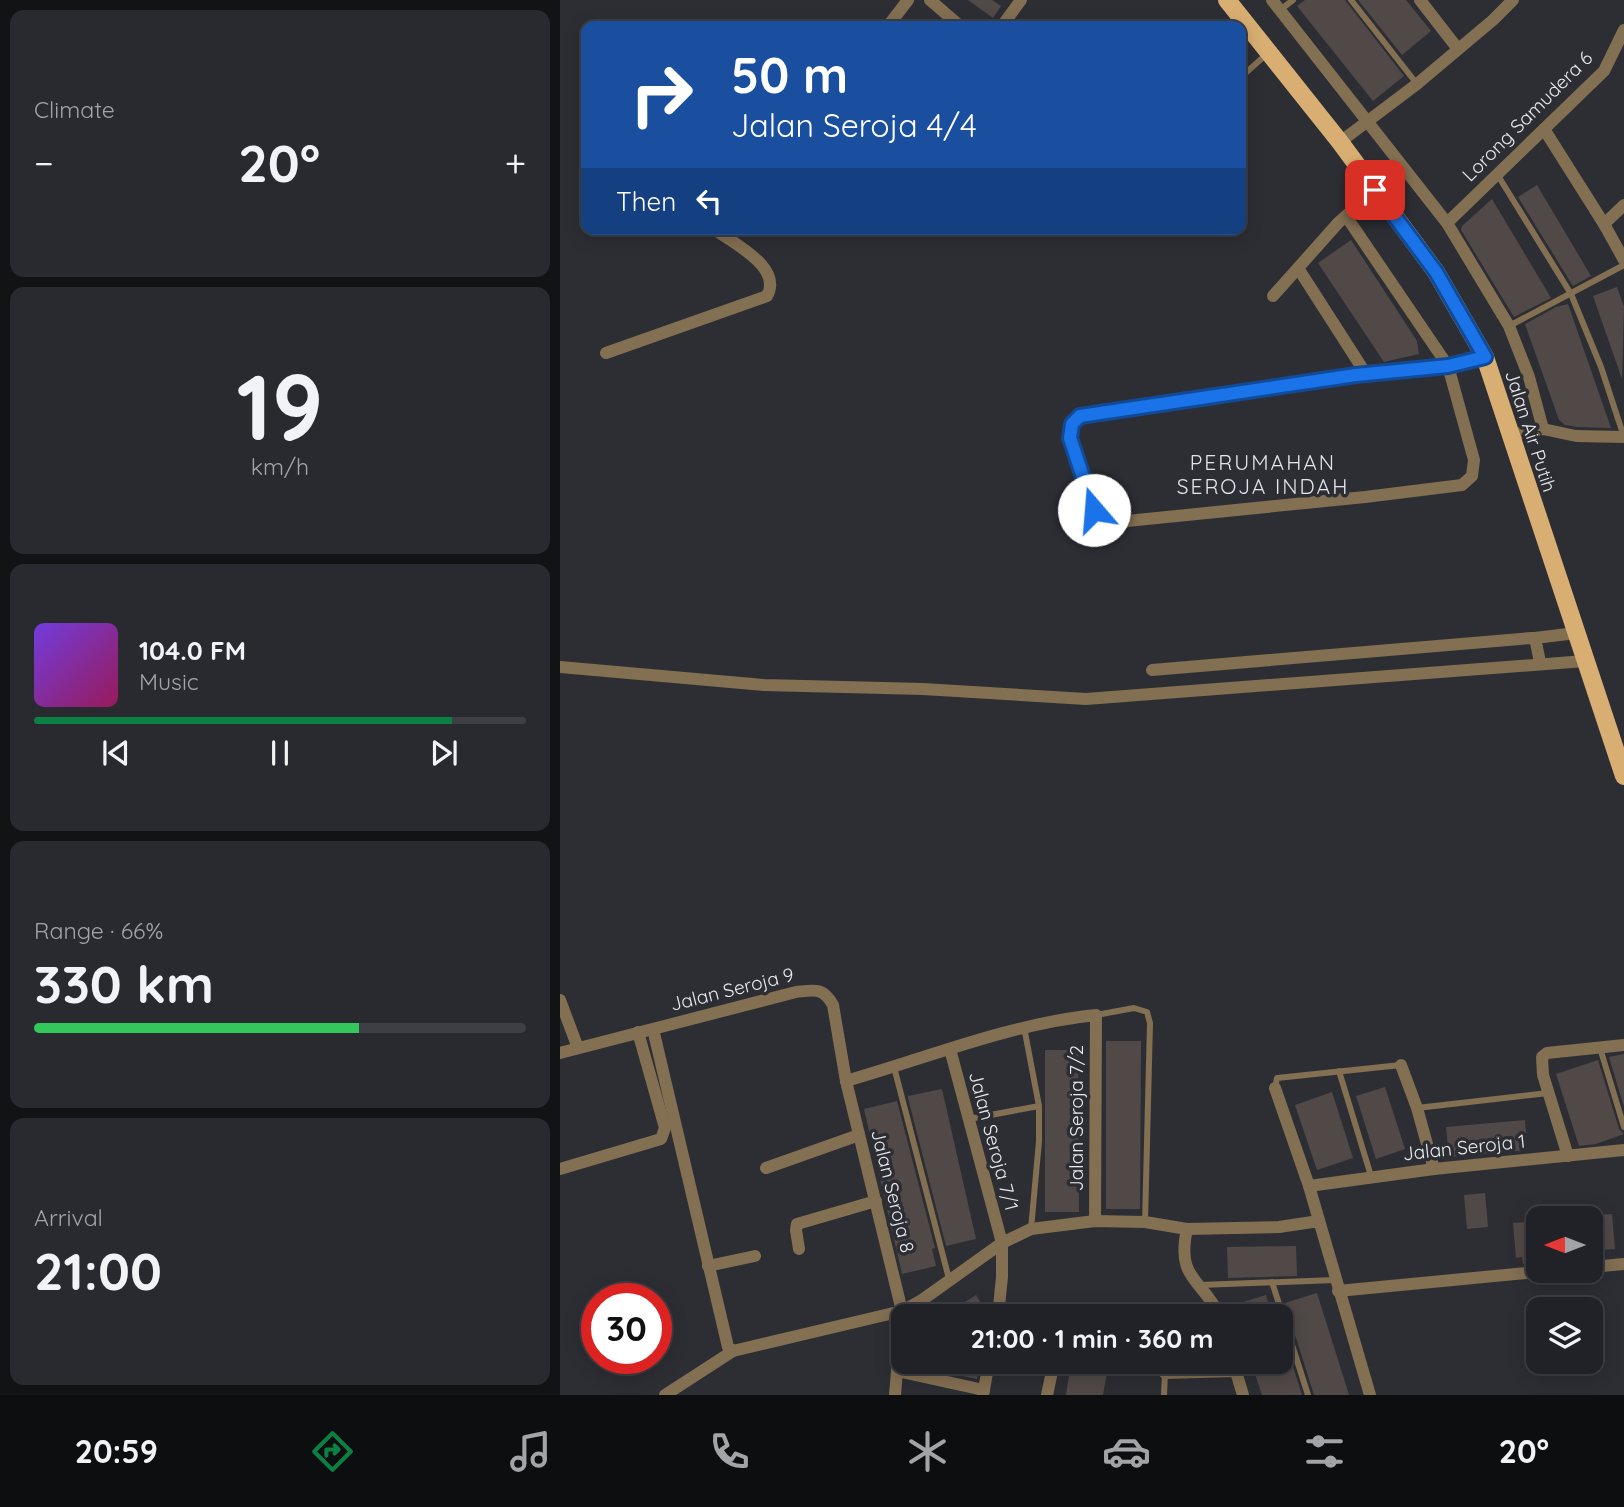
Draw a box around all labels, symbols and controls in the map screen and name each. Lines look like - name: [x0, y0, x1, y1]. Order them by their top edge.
- text: 50 m: [731, 44, 848, 105]
- street label: Lorong Samudera 6: [1457, 46, 1597, 186]
- icon: right: [616, 49, 707, 140]
- text: Climate: [34, 95, 115, 124]
- text: Jalan Seroja 4/4: [731, 105, 977, 145]
- text: 20°: [238, 130, 320, 195]
- text: −: [34, 139, 54, 187]
- text: +: [505, 139, 526, 187]
- pin: [1345, 160, 1405, 220]
- icon: arrive: [1356, 171, 1394, 209]
- icon: left: [690, 182, 728, 220]
- text: Then: [616, 185, 676, 218]
- text: 19: [236, 349, 324, 463]
- street label: Jalan Air Putih: [1500, 367, 1562, 495]
- district label: PERUMAHAN SEROJA INDAH: [1177, 449, 1349, 499]
- text: km/h: [251, 452, 309, 481]
- position arrow: [1057, 473, 1131, 547]
- text: 104.0 FM: [139, 634, 246, 667]
- text: Music: [139, 667, 199, 696]
- icon: previous: [97, 734, 135, 772]
- icon: pause: [261, 734, 299, 772]
- icon: next: [425, 734, 463, 772]
- text: Range · 66%: [34, 916, 163, 945]
- text: 330 km: [34, 951, 214, 1016]
- street label: Jalan Seroja 9: [668, 962, 796, 1016]
- street label: Jalan Seroja 7/2: [1064, 1045, 1088, 1191]
- street label: Jalan Seroja 7/1: [964, 1069, 1024, 1213]
- street label: Jalan Seroja 8: [866, 1127, 920, 1255]
- street label: Jalan Seroja 1: [1402, 1129, 1526, 1165]
- text: Arrival: [34, 1203, 103, 1232]
- north arrow: [1526, 1206, 1603, 1283]
- map controls: [1526, 1206, 1603, 1374]
- text: 21:00: [34, 1238, 162, 1303]
- speed limit sign: 30: [581, 1283, 672, 1374]
- button: layers: [1526, 1297, 1603, 1374]
- text: 21:00 · 1 min · 360 m: [970, 1322, 1214, 1355]
- icon: directions: [308, 1427, 357, 1476]
- icon: music: [506, 1427, 555, 1476]
- icon: phone: [705, 1427, 754, 1476]
- icon: climate: [903, 1427, 952, 1476]
- icon: car: [1102, 1427, 1151, 1476]
- icon: filters: [1300, 1427, 1349, 1476]
- text: 20:59: [75, 1431, 158, 1471]
- text: 20°: [1499, 1431, 1549, 1471]

